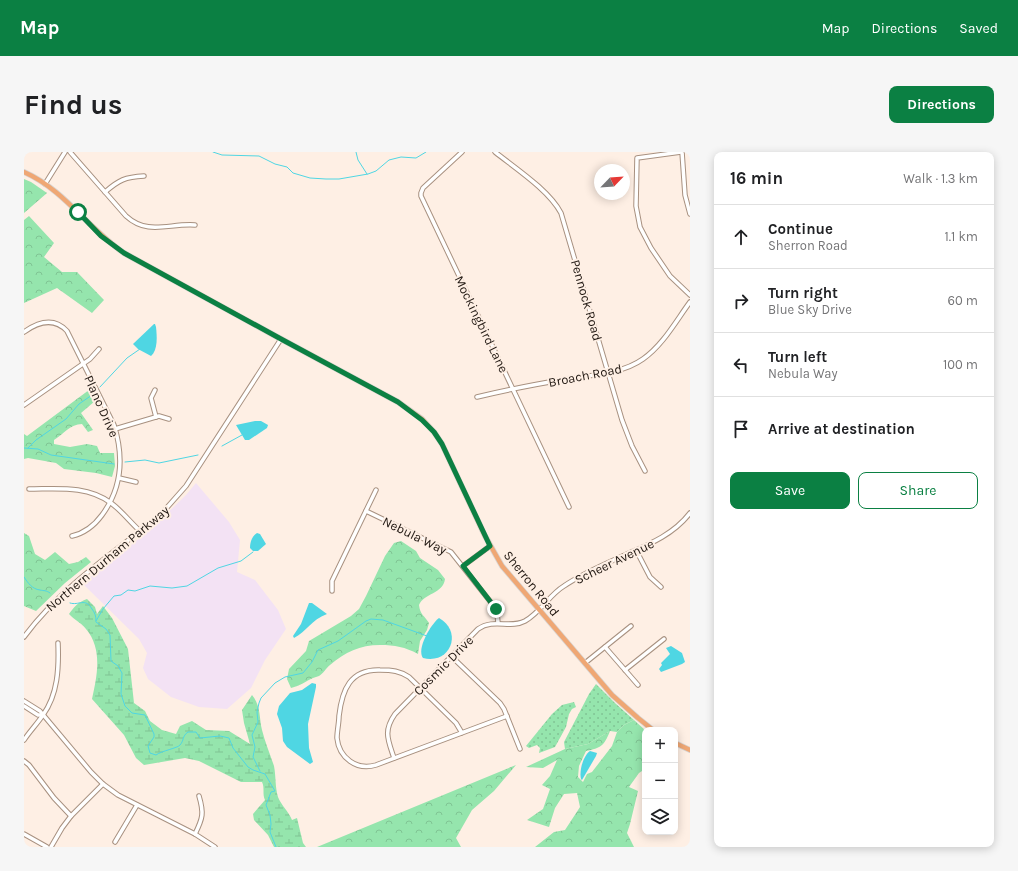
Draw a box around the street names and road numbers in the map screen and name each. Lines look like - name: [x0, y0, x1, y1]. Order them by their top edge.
- street label: Pennock Road: [568, 258, 605, 342]
- street label: Mockingbird Lane: [452, 273, 512, 375]
- street label: Broach Road: [547, 361, 623, 390]
- street label: Plano Drive: [81, 373, 122, 440]
- street label: Northern Durham Parkway: [43, 502, 172, 614]
- street label: Nebula Way: [380, 513, 449, 557]
- street label: Scheer Avenue: [572, 536, 657, 587]
- street label: Sherron Road: [501, 548, 563, 619]
- street label: Cosmic Drive: [410, 632, 476, 698]

